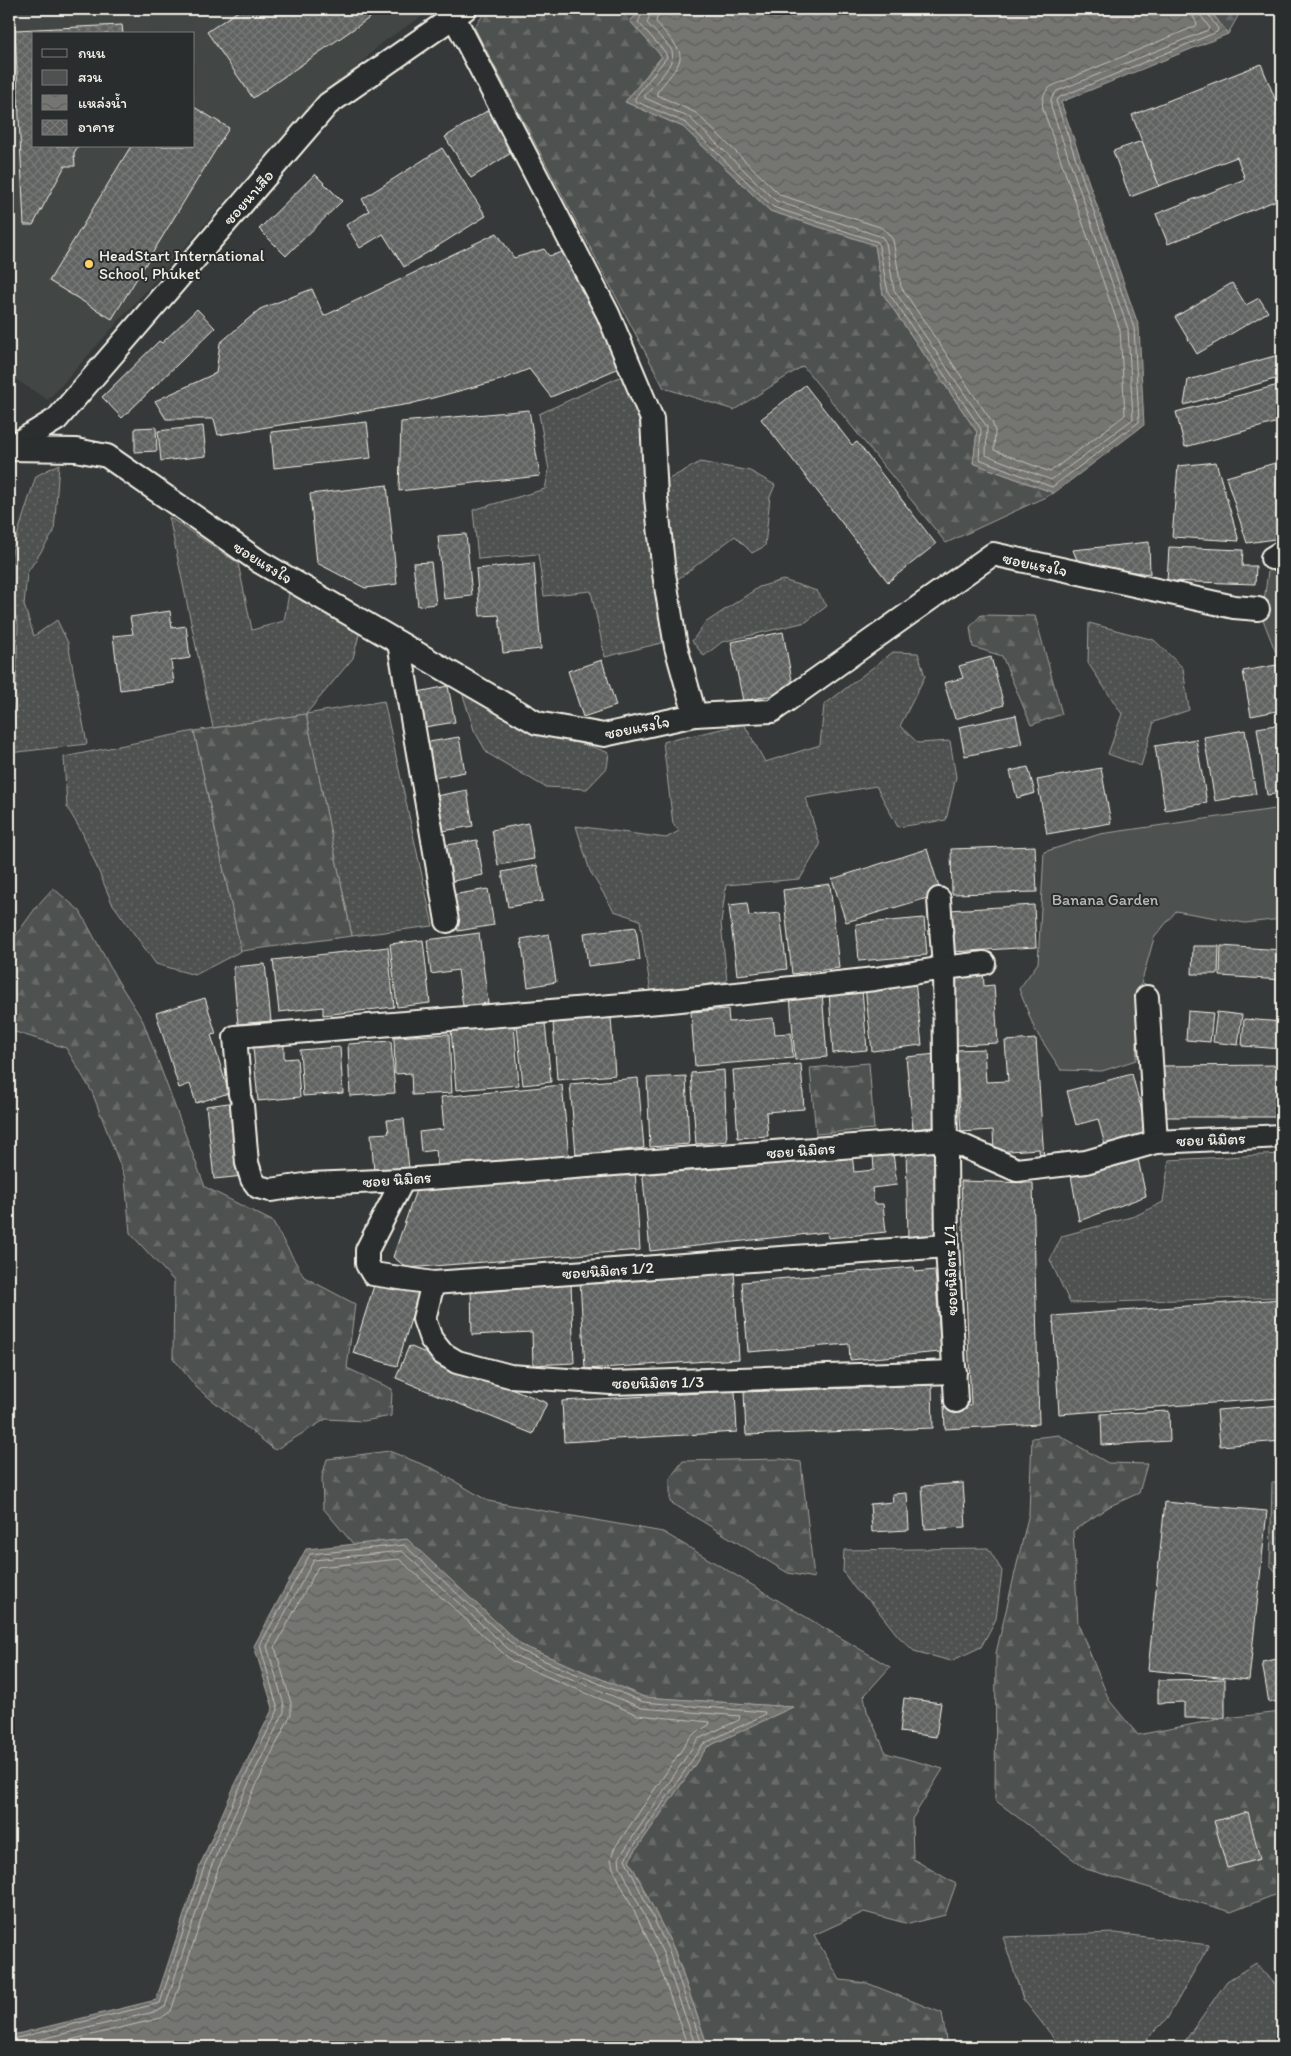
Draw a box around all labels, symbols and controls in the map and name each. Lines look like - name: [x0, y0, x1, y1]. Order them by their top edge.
- legend: [32, 32, 195, 148]
- text: ถนน: [78, 44, 106, 62]
- text: สวน: [78, 68, 103, 86]
- text: แหล่งน้ำ: [78, 93, 127, 112]
- text: อาคาร: [78, 118, 115, 136]
- street label: ซอยนาเสือ: [219, 166, 277, 229]
- place label: HeadStart International School, Phuket: [99, 246, 265, 283]
- marker: HeadStart International School, Phuket: [83, 258, 95, 270]
- street label: ซอยแรงใจ: [230, 537, 296, 588]
- street label: ซอยแรงใจ: [1001, 548, 1069, 581]
- street label: ซอยแรงใจ: [603, 712, 671, 743]
- park label: Banana Garden: [1052, 890, 1159, 909]
- street label: ซอย นิมิตร: [1176, 1129, 1246, 1150]
- street label: ซอย นิมิตร: [766, 1139, 836, 1162]
- street label: ซอย นิมิตร: [362, 1168, 432, 1191]
- street label: ซอยนิมิตร 1/1: [939, 1224, 962, 1316]
- street label: ซอยนิมิตร 1/2: [562, 1258, 655, 1283]
- street label: ซอยนิมิตร 1/3: [612, 1372, 705, 1393]

